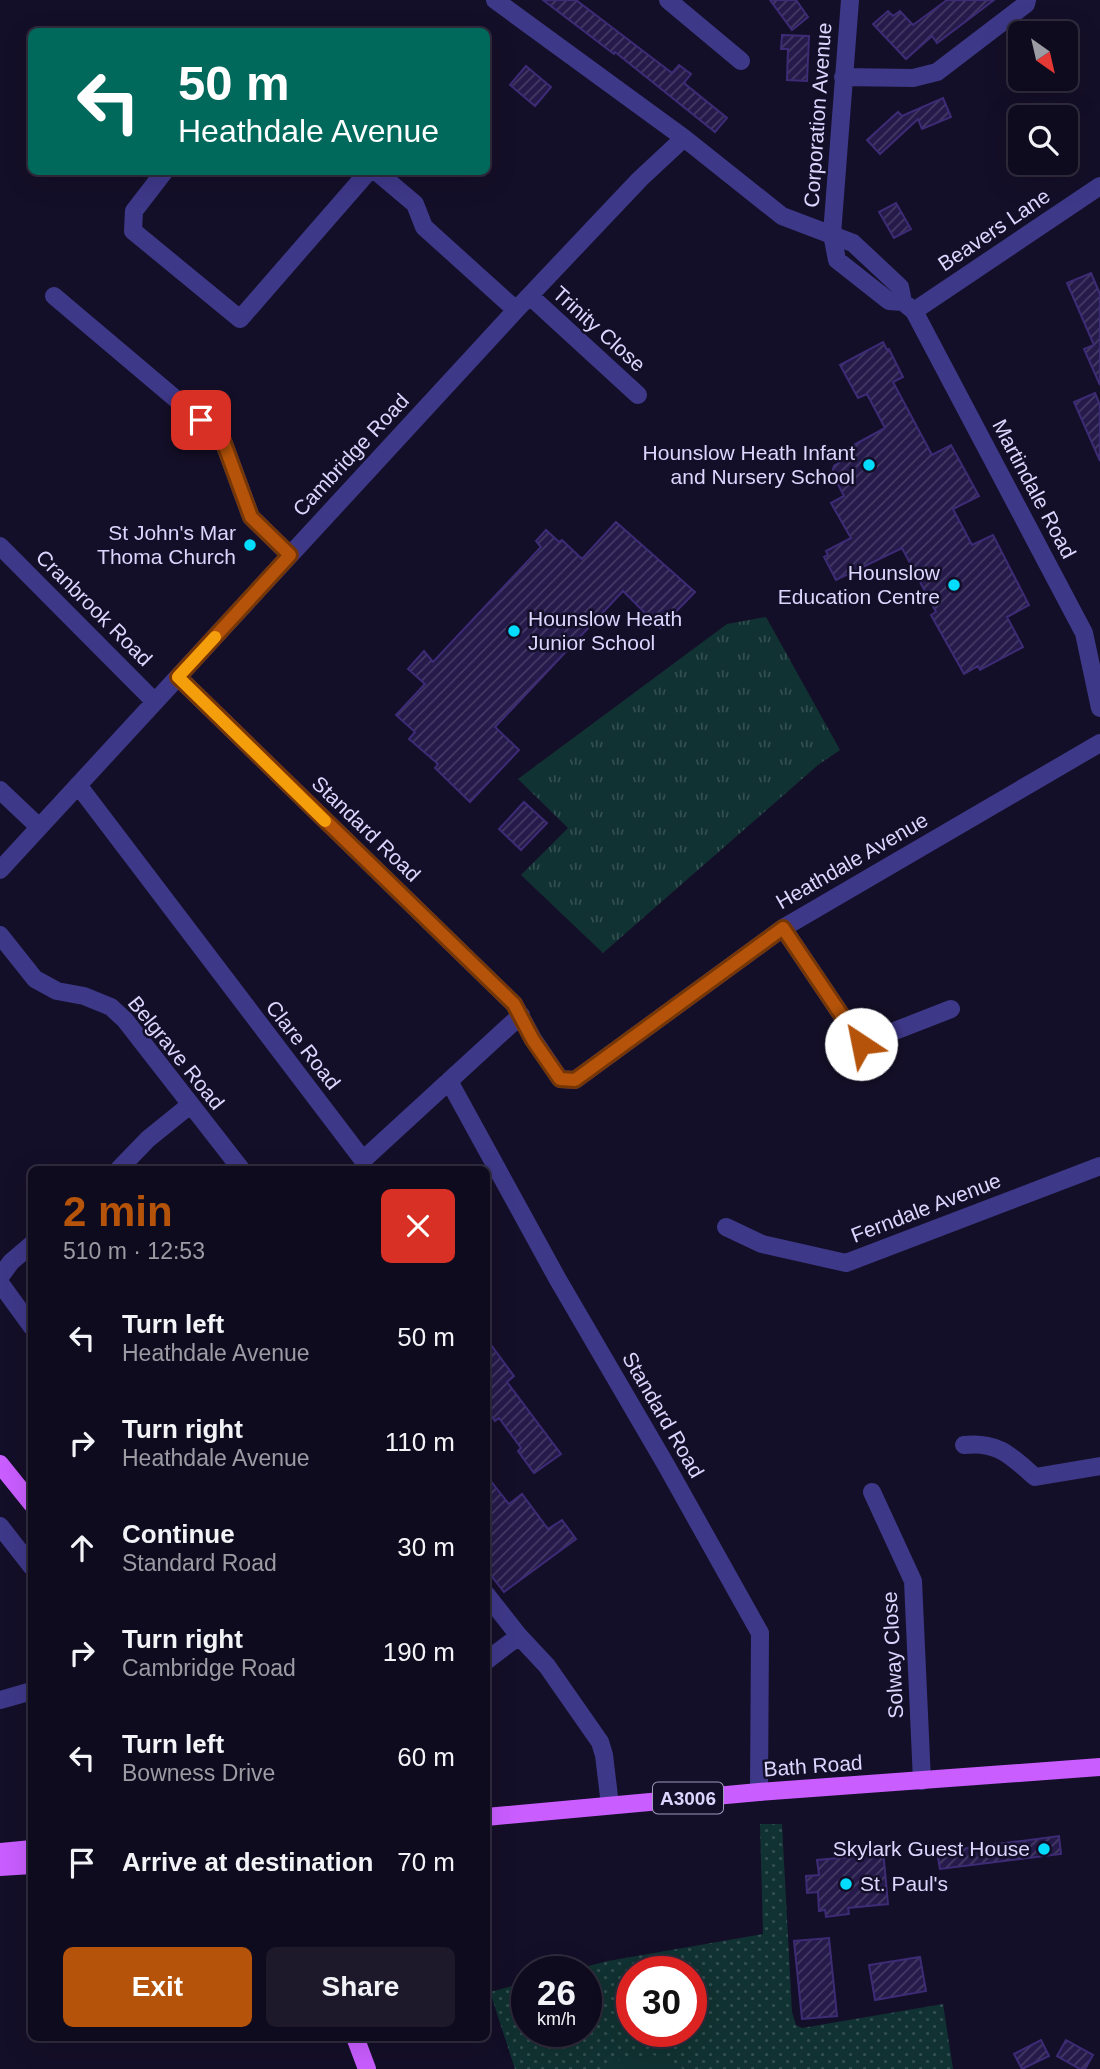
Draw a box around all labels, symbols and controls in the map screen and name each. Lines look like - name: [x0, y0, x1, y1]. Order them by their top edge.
- north arrow: [1008, 21, 1078, 91]
- map controls: [1008, 21, 1078, 175]
- street label: Corporation Avenue: [800, 22, 835, 208]
- icon: left: [63, 56, 154, 147]
- text: 50 m: [178, 56, 290, 110]
- button: search: [1008, 105, 1078, 175]
- text: Heathdale Avenue: [178, 113, 439, 149]
- street label: Beavers Lane: [934, 184, 1054, 275]
- street label: Trinity Close: [549, 281, 650, 376]
- street label: Cambridge Road: [288, 389, 413, 521]
- pin: [171, 390, 231, 450]
- icon: arrive: [182, 401, 220, 439]
- street label: Martindale Road: [988, 415, 1081, 562]
- place label: Hounslow Heath Infant and Nursery School: [643, 441, 855, 488]
- marker: Hounslow Heath Infant and Nursery School: [861, 457, 877, 473]
- place label: St John's Mar Thoma Church: [97, 521, 236, 568]
- marker: St John's Mar Thoma Church: [242, 537, 258, 553]
- street label: Cranbrook Road: [32, 545, 157, 670]
- place label: Hounslow Education Centre: [778, 561, 941, 608]
- marker: Hounslow Education Centre: [946, 577, 962, 593]
- place label: Hounslow Heath Junior School: [528, 607, 682, 654]
- marker: Hounslow Heath Junior School: [506, 623, 522, 639]
- street label: Standard Road: [308, 771, 425, 886]
- street label: Heathdale Avenue: [772, 808, 932, 913]
- street label: Belgrave Road: [124, 991, 229, 1114]
- street label: Clare Road: [262, 996, 345, 1094]
- position arrow: [824, 1007, 898, 1081]
- street label: Ferndale Avenue: [848, 1168, 1004, 1247]
- text: 2 min: [63, 1188, 173, 1235]
- button: close: [381, 1189, 455, 1263]
- text: 510 m · 12:53: [63, 1238, 205, 1264]
- text: Turn left: [122, 1309, 224, 1339]
- icon: left: [63, 1319, 101, 1357]
- text: 50 m: [397, 1322, 455, 1352]
- text: Heathdale Avenue: [122, 1340, 310, 1366]
- street label: Standard Road: [618, 1348, 709, 1482]
- text: Turn right: [122, 1414, 243, 1444]
- icon: right: [63, 1424, 101, 1462]
- text: 110 m: [385, 1427, 455, 1457]
- text: Heathdale Avenue: [122, 1445, 310, 1471]
- text: Continue: [122, 1519, 235, 1549]
- icon: ahead: [63, 1529, 101, 1567]
- text: 30 m: [397, 1532, 455, 1562]
- text: Standard Road: [122, 1550, 277, 1576]
- street label: Solway Close: [878, 1591, 907, 1719]
- text: Turn right: [122, 1624, 243, 1654]
- icon: right: [63, 1634, 101, 1672]
- text: 190 m: [383, 1637, 455, 1667]
- text: Cambridge Road: [122, 1655, 296, 1681]
- text: Turn left: [122, 1729, 224, 1759]
- icon: left: [63, 1739, 101, 1777]
- text: 60 m: [397, 1742, 455, 1772]
- street label: Bath Road: [763, 1751, 863, 1780]
- text: Bowness Drive: [122, 1760, 275, 1786]
- road number: A3006: [653, 1782, 723, 1814]
- place label: Skylark Guest House: [833, 1837, 1030, 1860]
- marker: Skylark Guest House: [1036, 1841, 1052, 1857]
- icon: arrive: [63, 1844, 101, 1882]
- text: Arrive at destination: [122, 1847, 373, 1877]
- text: 70 m: [397, 1847, 455, 1877]
- place label: St. Paul's: [860, 1872, 948, 1895]
- marker: St. Paul's: [838, 1876, 854, 1892]
- button: Exit: [63, 1947, 252, 2027]
- button: Share: [266, 1947, 455, 2027]
- speed limit sign: 30: [616, 1956, 707, 2047]
- text: 26: [537, 1973, 576, 2012]
- text: km/h: [537, 2009, 576, 2029]

